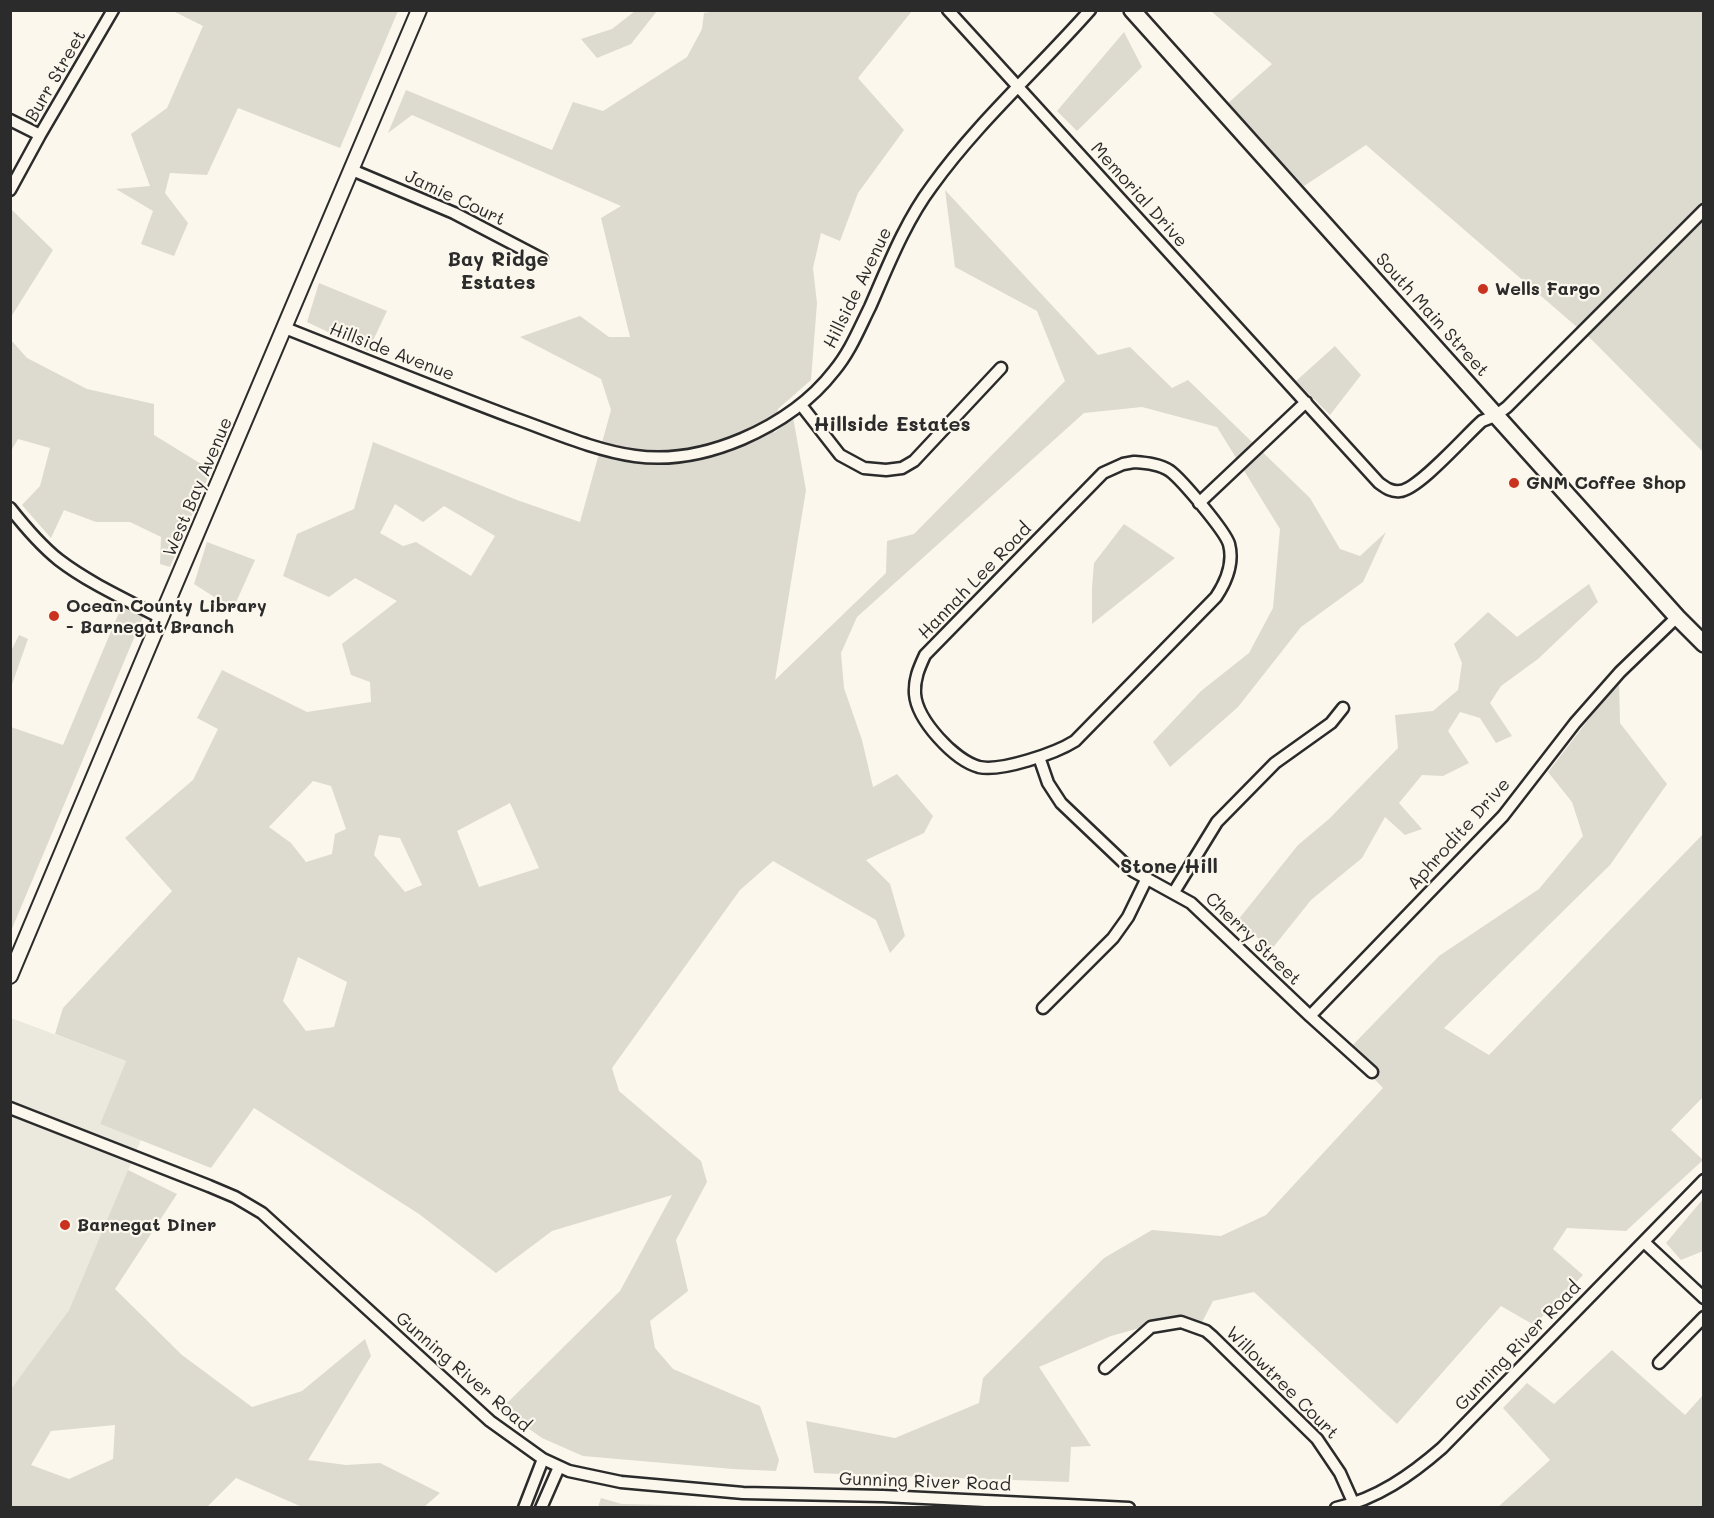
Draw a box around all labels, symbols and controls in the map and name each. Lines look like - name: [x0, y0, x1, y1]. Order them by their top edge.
- street label: Burr Street: [21, 26, 91, 126]
- street label: Memorial Drive: [1086, 138, 1192, 252]
- street label: Jamie Court: [401, 165, 509, 231]
- street label: Hillside Avenue: [819, 224, 897, 352]
- district label: Bay Ridge Estates: [448, 248, 548, 295]
- street label: South Main Street: [1371, 249, 1493, 381]
- place label: Wells Fargo: [1495, 278, 1600, 300]
- marker: Wells Fargo: [1476, 282, 1490, 296]
- street label: Hillside Avenue: [326, 318, 458, 386]
- district label: Hillside Estates: [813, 413, 971, 437]
- street label: West Bay Avenue: [159, 414, 237, 560]
- place label: GNM Coffee Shop: [1526, 472, 1686, 494]
- marker: GNM Coffee Shop: [1507, 476, 1521, 490]
- street label: Hannah Lee Road: [914, 518, 1036, 644]
- place label: Ocean County Library - Barnegat Branch: [66, 595, 267, 638]
- marker: Ocean County Library - Barnegat Branch: [47, 609, 61, 623]
- street label: Aphrodite Drive: [1403, 774, 1515, 894]
- district label: Stone Hill: [1120, 855, 1218, 879]
- street label: Cherry Street: [1201, 888, 1305, 990]
- place label: Barnegat Diner: [77, 1214, 216, 1236]
- marker: Barnegat Diner: [58, 1218, 72, 1232]
- street label: Gunning River Road: [1450, 1277, 1586, 1415]
- street label: Gunning River Road: [391, 1307, 535, 1437]
- street label: Willowtree Court: [1221, 1322, 1343, 1444]
- street label: Gunning River Road: [839, 1468, 1011, 1496]

